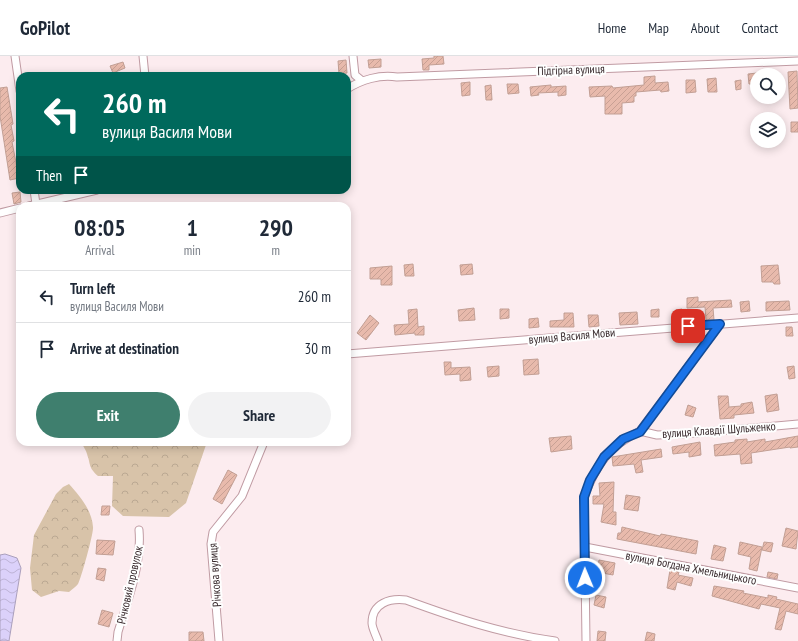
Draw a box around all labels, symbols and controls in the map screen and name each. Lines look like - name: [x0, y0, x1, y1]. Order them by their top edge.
- text: GoPilot: [20, 16, 70, 40]
- text: Home: [598, 19, 626, 37]
- text: Map: [648, 19, 669, 37]
- text: About: [691, 19, 720, 37]
- text: Contact: [742, 19, 778, 37]
- street label: Підгірна вулиця: [537, 61, 605, 78]
- map controls: [750, 68, 786, 148]
- button: search: [750, 68, 786, 104]
- text: 260 m: [102, 84, 166, 121]
- icon: left: [36, 88, 88, 140]
- button: layers: [750, 112, 786, 148]
- text: вулиця Василя Мови: [102, 120, 232, 143]
- icon: arrive: [70, 164, 92, 186]
- text: Then: [36, 166, 62, 185]
- text: 08:05: [74, 212, 126, 243]
- text: 1: [186, 212, 198, 243]
- text: 290: [259, 212, 293, 243]
- text: Arrival: [85, 242, 115, 259]
- text: min: [184, 242, 201, 259]
- text: m: [272, 242, 280, 259]
- text: Turn left: [70, 279, 115, 298]
- icon: left: [36, 286, 58, 308]
- text: 260 m: [298, 287, 331, 306]
- text: вулиця Василя Мови: [70, 298, 164, 315]
- pin: [671, 309, 705, 343]
- icon: arrive: [677, 315, 699, 337]
- street label: вулиця Василя Мови: [528, 324, 616, 347]
- icon: arrive: [36, 338, 58, 360]
- text: Arrive at destination: [70, 339, 179, 358]
- text: 30 m: [305, 339, 331, 358]
- button: Exit: [36, 392, 180, 438]
- button: Share: [188, 392, 331, 438]
- street label: вулиця Клавдії Шульженко: [662, 418, 776, 441]
- street label: Річкова вулиця: [205, 542, 224, 607]
- street label: Річковий провулок: [113, 544, 146, 625]
- street label: вулиця Богдана Хмельницького: [624, 547, 758, 588]
- position arrow: [564, 557, 606, 599]

